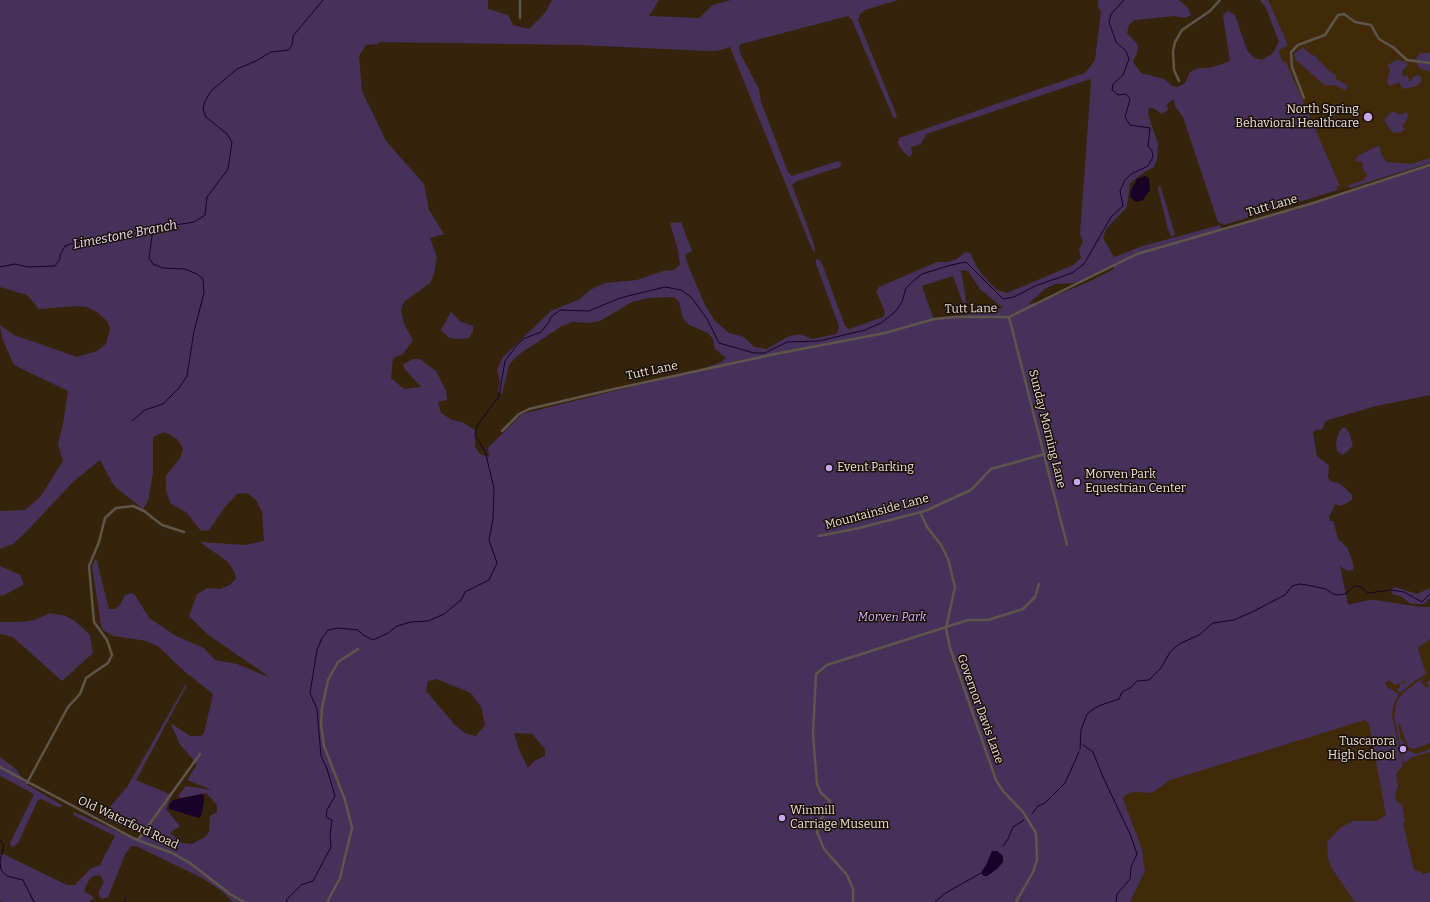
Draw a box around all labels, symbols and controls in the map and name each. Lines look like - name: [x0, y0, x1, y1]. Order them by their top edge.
- place label: North Spring Behavioral Healthcare: [1235, 103, 1359, 131]
- marker: North Spring Behavioral Healthcare: [1362, 111, 1374, 123]
- street label: Tutt Lane: [1245, 192, 1299, 220]
- water label: Limestone Branch: [72, 217, 178, 253]
- street label: Tutt Lane: [945, 301, 997, 317]
- street label: Tutt Lane: [625, 358, 679, 384]
- street label: Sunday Morning Lane: [1025, 368, 1069, 490]
- place label: Event Parking: [837, 461, 914, 475]
- marker: Event Parking: [824, 463, 834, 473]
- place label: Morven Park Equestrian Center: [1085, 468, 1186, 496]
- marker: Morven Park Equestrian Center: [1072, 477, 1082, 487]
- street label: Mountainside Lane: [823, 491, 931, 533]
- park label: Morven Park: [858, 611, 926, 625]
- street label: Governor Davis Lane: [954, 652, 1006, 766]
- place label: Tuscarora High School: [1328, 735, 1395, 763]
- marker: Tuscarora High School: [1398, 744, 1408, 754]
- street label: Old Waterford Road: [75, 793, 181, 853]
- place label: Winmill Carriage Museum: [790, 804, 889, 832]
- marker: Winmill Carriage Museum: [777, 813, 787, 823]

